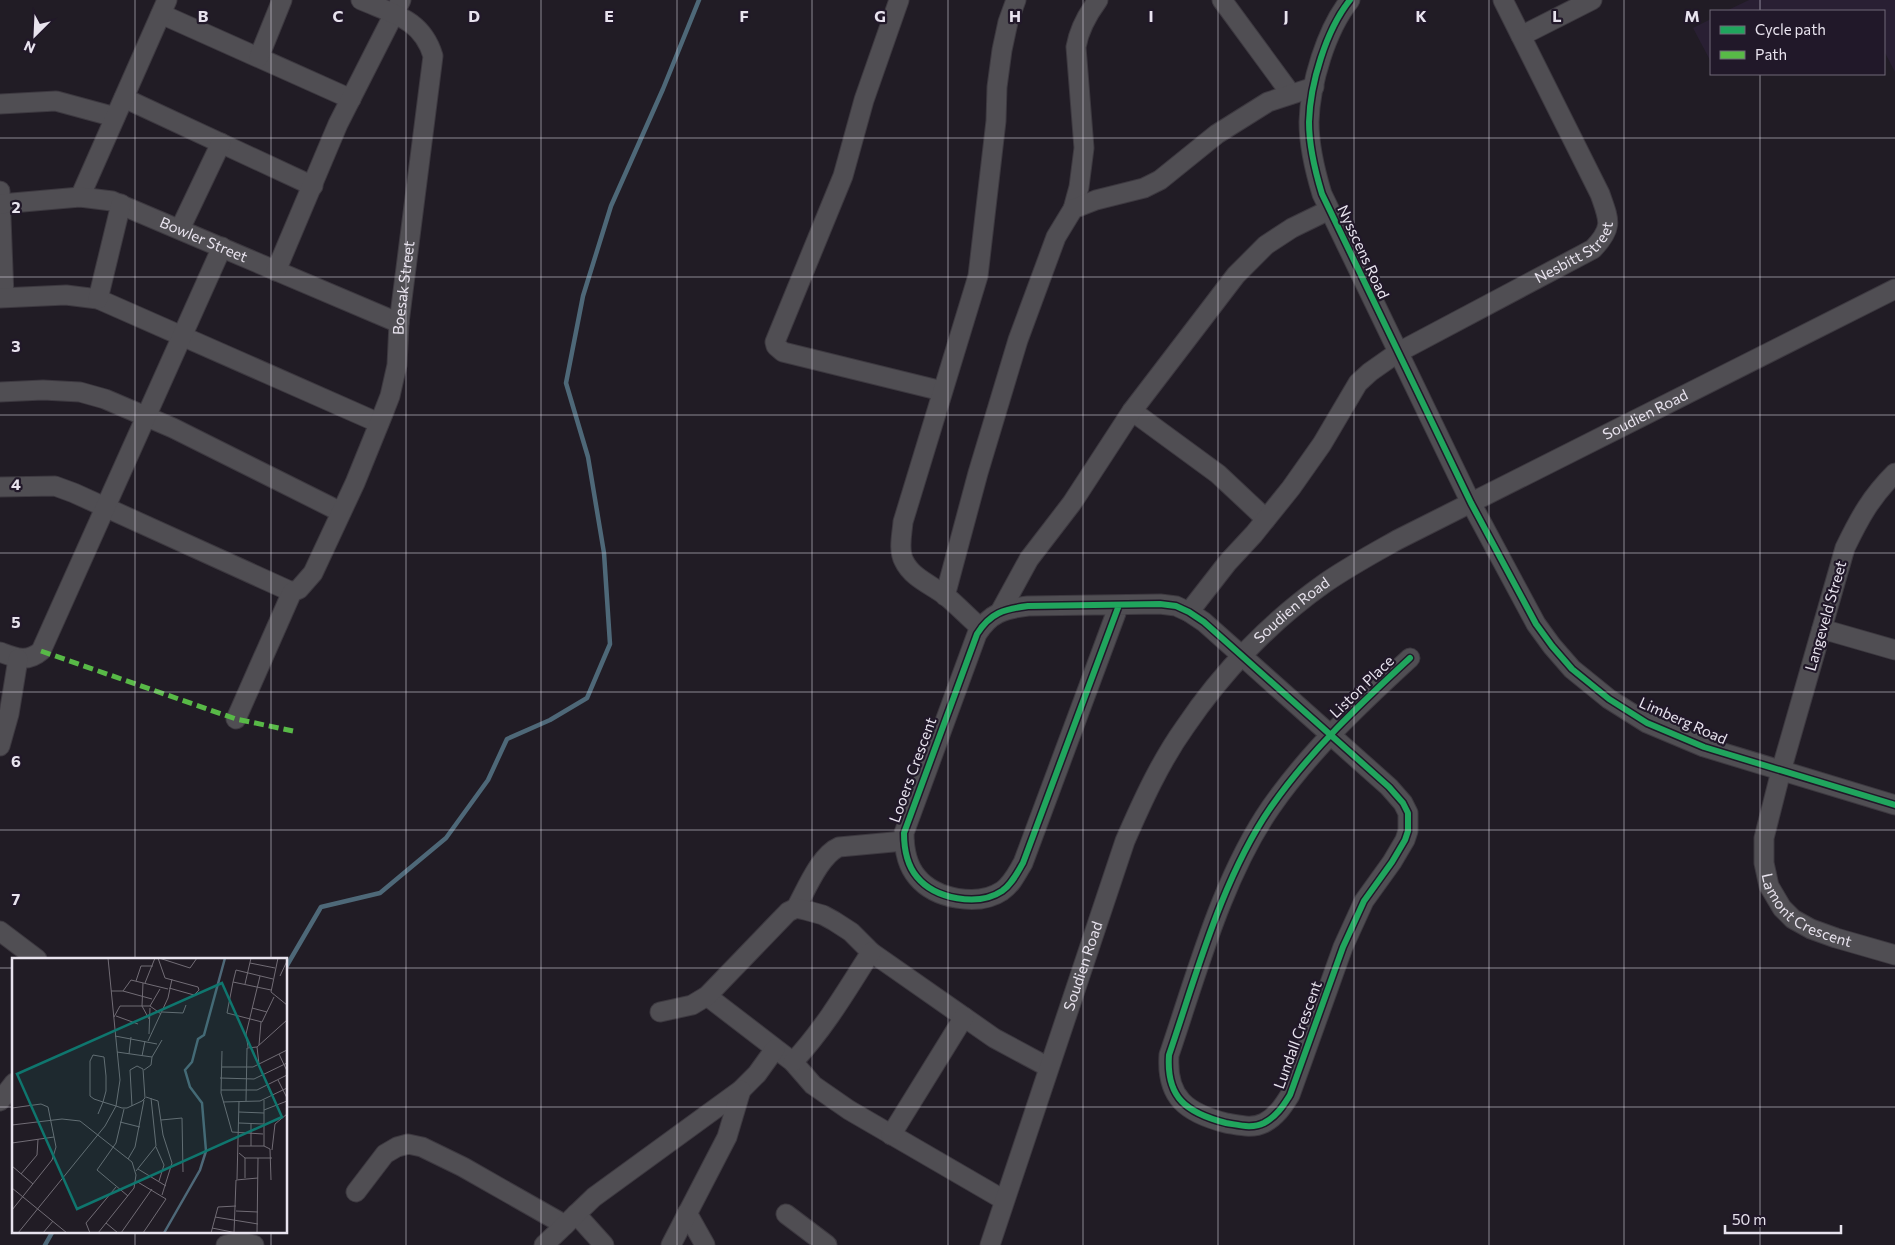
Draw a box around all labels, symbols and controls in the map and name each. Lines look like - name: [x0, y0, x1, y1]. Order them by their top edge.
- text: B: [198, 6, 209, 25]
- text: C: [333, 6, 344, 25]
- text: D: [468, 6, 480, 25]
- text: E: [604, 6, 614, 25]
- text: F: [739, 6, 749, 25]
- text: G: [874, 6, 886, 25]
- text: H: [1009, 6, 1021, 25]
- text: I: [1148, 6, 1154, 25]
- text: J: [1283, 6, 1289, 25]
- text: K: [1415, 6, 1427, 25]
- text: L: [1552, 6, 1562, 25]
- text: M: [1684, 6, 1700, 25]
- north arrow: [10, 10, 60, 60]
- legend: [1710, 10, 1885, 75]
- text: Cycle path: [1755, 20, 1826, 38]
- text: N: [21, 37, 38, 57]
- text: Path: [1755, 45, 1787, 63]
- text: 2: [11, 197, 21, 216]
- street label: Nysscens Road: [1334, 202, 1393, 301]
- street label: Bowler Street: [157, 212, 250, 266]
- street label: Nesbitt Street: [1531, 221, 1616, 286]
- street label: Boesak Street: [388, 240, 417, 335]
- text: 3: [11, 336, 21, 355]
- street label: Soudien Road: [1599, 385, 1691, 443]
- text: 4: [11, 474, 21, 493]
- street label: Langeveld Street: [1801, 559, 1849, 673]
- street label: Soudien Road: [1250, 573, 1333, 646]
- text: 5: [11, 612, 21, 631]
- street label: Liston Place: [1326, 651, 1397, 721]
- street label: Limberg Road: [1637, 693, 1730, 747]
- street label: Looers Crescent: [885, 715, 939, 825]
- text: 6: [11, 751, 21, 770]
- street label: Lamont Crescent: [1758, 871, 1854, 950]
- text: 7: [12, 889, 21, 908]
- street label: Soudien Road: [1059, 919, 1106, 1013]
- inset map: [12, 958, 288, 1232]
- street label: Lundall Crescent: [1269, 978, 1325, 1091]
- scale bar: [1725, 1202, 1841, 1234]
- text: 50 m: [1732, 1210, 1766, 1228]

